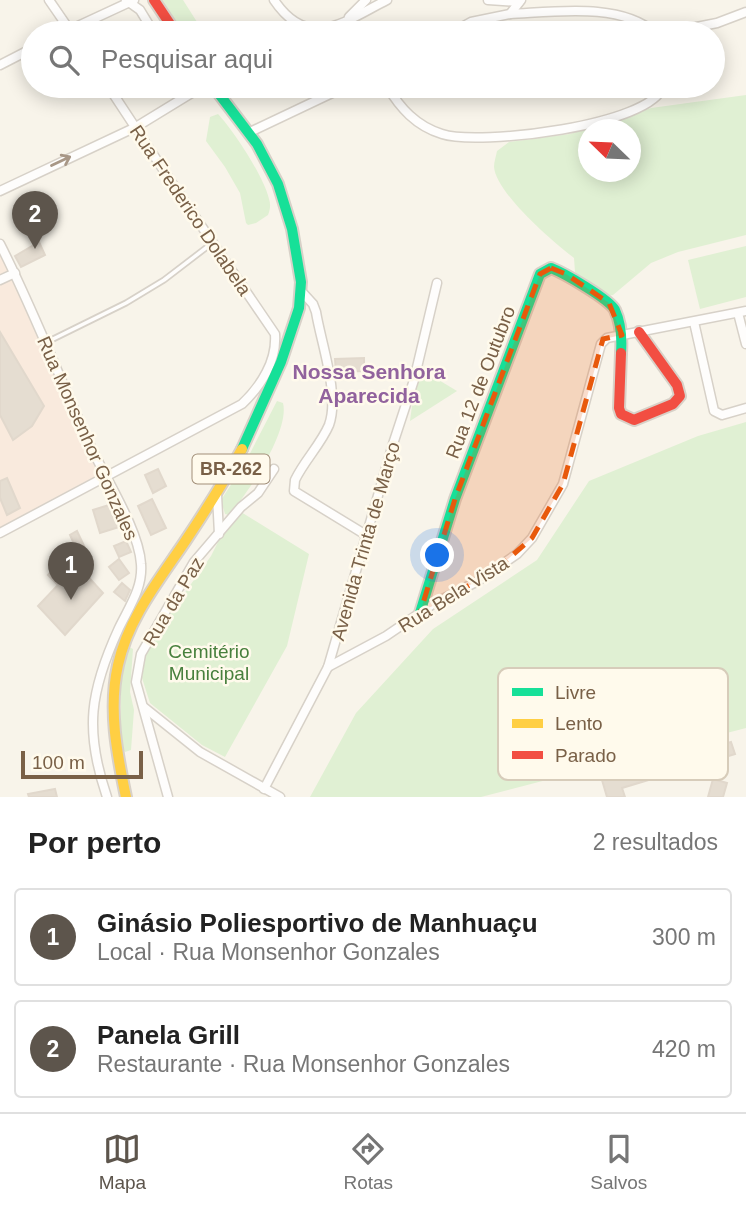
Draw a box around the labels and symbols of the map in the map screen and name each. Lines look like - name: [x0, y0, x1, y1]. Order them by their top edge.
- north arrow: [578, 119, 641, 182]
- street label: Rua Frederico Dolabela: [126, 121, 256, 300]
- one-way arrow: [51, 154, 72, 167]
- pin: 2: [12, 191, 58, 249]
- street label: Rua 12 de Outubro: [442, 303, 519, 461]
- street label: Rua Monsenhor Gonzales: [33, 333, 142, 543]
- district label: Nossa Senhora Aparecida: [293, 360, 446, 407]
- street label: Avenida Trinta de Março: [327, 439, 404, 643]
- road number: BR-262: [192, 454, 270, 484]
- your location: [420, 538, 454, 572]
- pin: 1: [48, 542, 94, 600]
- street label: Rua Bela Vista: [395, 552, 512, 637]
- street label: Rua da Paz: [139, 553, 208, 649]
- park label: Cemitério Municipal: [168, 641, 250, 684]
- legend: [498, 668, 728, 780]
- text: Livre: [555, 682, 596, 703]
- text: Lento: [555, 713, 603, 734]
- text: Parado: [555, 745, 616, 766]
- scale bar: [21, 748, 144, 780]

